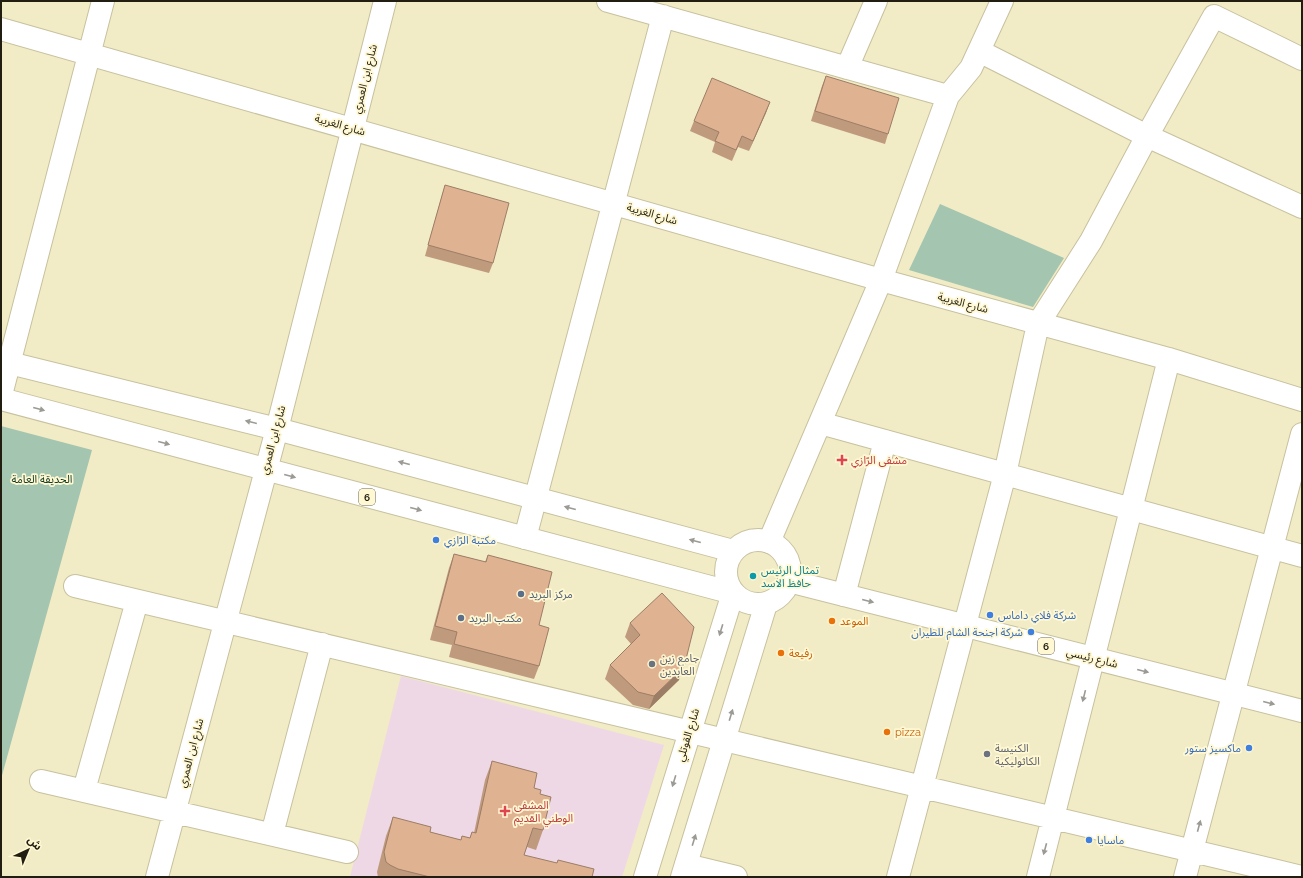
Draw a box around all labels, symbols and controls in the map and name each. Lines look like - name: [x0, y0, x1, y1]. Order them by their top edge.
- street label: شارع ابن العمري: [350, 43, 382, 116]
- street label: شارع الغربية: [313, 112, 367, 139]
- street label: شارع الغربية: [625, 201, 679, 228]
- street label: شارع الغربية: [936, 290, 990, 317]
- street label: شارع ابن العمري: [258, 404, 291, 477]
- one-way arrow: [33, 406, 45, 412]
- one-way arrow: [245, 419, 257, 425]
- one-way arrow: [158, 440, 171, 446]
- marker: مشفى الرّازي: [836, 454, 848, 466]
- place label: مشفى الرّازي: [851, 454, 907, 469]
- one-way arrow: [397, 460, 409, 466]
- park label: الحديقة العامة: [12, 473, 72, 486]
- one-way arrow: [284, 473, 296, 479]
- road number: 6: [359, 489, 375, 505]
- one-way arrow: [563, 505, 575, 511]
- one-way arrow: [409, 507, 422, 513]
- place label: مكتبة الرّازي: [444, 534, 496, 549]
- marker: مكتبة الرّازي: [431, 535, 441, 545]
- one-way arrow: [689, 538, 702, 544]
- place label: تمثال الرئيس حافظ الاسد: [761, 564, 819, 590]
- marker: تمثال الرئيس حافظ الاسد: [748, 571, 758, 581]
- place label: مركز البريد: [529, 588, 573, 601]
- marker: مركز البريد: [516, 589, 526, 599]
- one-way arrow: [862, 598, 874, 604]
- place label: شركة فلاي داماس: [998, 609, 1076, 624]
- marker: شركة فلاي داماس: [985, 610, 995, 620]
- place label: مكتب البريد: [469, 612, 522, 625]
- marker: مكتب البريد: [456, 613, 466, 623]
- place label: الموعد: [840, 615, 868, 628]
- marker: الموعد: [827, 616, 837, 626]
- one-way arrow: [718, 625, 724, 637]
- place label: شركة اجنحة الشام للطيران: [911, 626, 1023, 640]
- marker: شركة اجنحة الشام للطيران: [1026, 627, 1036, 637]
- road number: 6: [1038, 638, 1054, 654]
- street label: شارع رئيسي: [1064, 645, 1119, 673]
- place label: رفيعة: [789, 647, 813, 660]
- marker: رفيعة: [776, 648, 786, 658]
- place label: جامع زين العابدين: [660, 652, 700, 678]
- marker: جامع زين العابدين: [647, 659, 657, 669]
- one-way arrow: [1137, 668, 1149, 674]
- one-way arrow: [1081, 690, 1087, 702]
- one-way arrow: [1263, 700, 1275, 706]
- street label: شارع القوتلي: [674, 706, 705, 764]
- one-way arrow: [728, 709, 734, 721]
- street label: شارع ابن العمري: [176, 717, 209, 790]
- place label: pîzza: [895, 726, 921, 739]
- marker: pîzza: [882, 727, 892, 737]
- place label: الكنيسة الكاثوليكية: [995, 742, 1040, 768]
- place label: ماكسيز ستور: [1184, 742, 1241, 755]
- marker: ماكسيز ستور: [1244, 743, 1254, 753]
- marker: الكنيسة الكاثوليكية: [982, 749, 992, 759]
- one-way arrow: [671, 775, 677, 787]
- place label: المشفى الوطني القديم: [514, 799, 573, 827]
- marker: المشفى الوطني القديم: [499, 805, 511, 817]
- one-way arrow: [1196, 820, 1202, 832]
- north arrow: [8, 830, 48, 870]
- text: ش: [25, 833, 45, 853]
- one-way arrow: [691, 833, 697, 845]
- place label: ماسايا: [1097, 834, 1125, 847]
- marker: ماسايا: [1084, 835, 1094, 845]
- one-way arrow: [1042, 843, 1048, 855]

